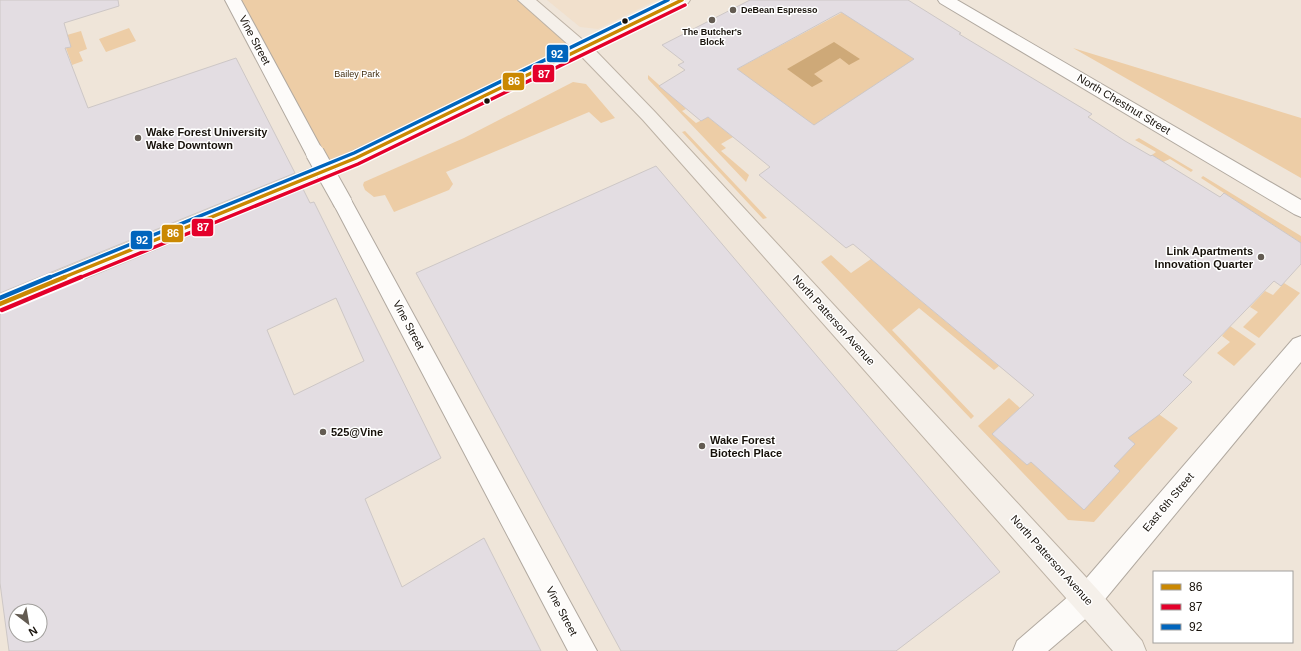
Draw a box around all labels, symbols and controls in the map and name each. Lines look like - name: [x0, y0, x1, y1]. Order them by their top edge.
- marker: DeBean Espresso: [728, 5, 738, 15]
- place label: DeBean Espresso: [741, 5, 818, 15]
- street label: Vine Street: [237, 13, 273, 67]
- marker: The Butcher's Block: [707, 15, 717, 25]
- unlabelled marker: [620, 16, 630, 26]
- place label: The Butcher's Block: [682, 27, 742, 47]
- line badge: 92: [546, 44, 569, 63]
- text: 92: [551, 48, 563, 60]
- line badge: 87: [532, 64, 555, 83]
- text: 87: [538, 68, 550, 80]
- park label: Bailey Park: [334, 69, 380, 79]
- street label: North Chestnut Street: [1075, 71, 1173, 137]
- line badge: 86: [502, 72, 525, 91]
- text: 86: [508, 75, 520, 87]
- unlabelled marker: [482, 96, 492, 106]
- place label: Wake Forest University Wake Downtown: [146, 126, 268, 151]
- marker: Wake Forest University Wake Downtown: [133, 133, 143, 143]
- line badge: 87: [191, 218, 214, 237]
- text: 87: [197, 221, 209, 233]
- line badge: 86: [161, 224, 184, 243]
- text: 86: [167, 227, 179, 239]
- line badge: 92: [130, 230, 153, 250]
- text: 92: [136, 234, 148, 246]
- place label: Link Apartments Innovation Quarter: [1155, 245, 1254, 270]
- marker: Link Apartments Innovation Quarter: [1256, 252, 1266, 262]
- street label: North Patterson Avenue: [791, 273, 877, 367]
- street label: Vine Street: [391, 298, 427, 352]
- place label: 525@Vine: [331, 426, 383, 438]
- marker: 525@Vine: [318, 427, 328, 437]
- place label: Wake Forest Biotech Place: [710, 434, 782, 459]
- marker: Wake Forest Biotech Place: [697, 441, 707, 451]
- street label: East 6th Street: [1140, 470, 1196, 534]
- street label: North Patterson Avenue: [1009, 513, 1095, 607]
- legend: [1153, 571, 1293, 643]
- text: 86: [1189, 580, 1203, 594]
- street label: Vine Street: [544, 584, 580, 638]
- text: 87: [1189, 600, 1203, 614]
- north arrow: [8, 603, 48, 643]
- text: 92: [1189, 620, 1203, 634]
- text: N: [27, 624, 40, 639]

